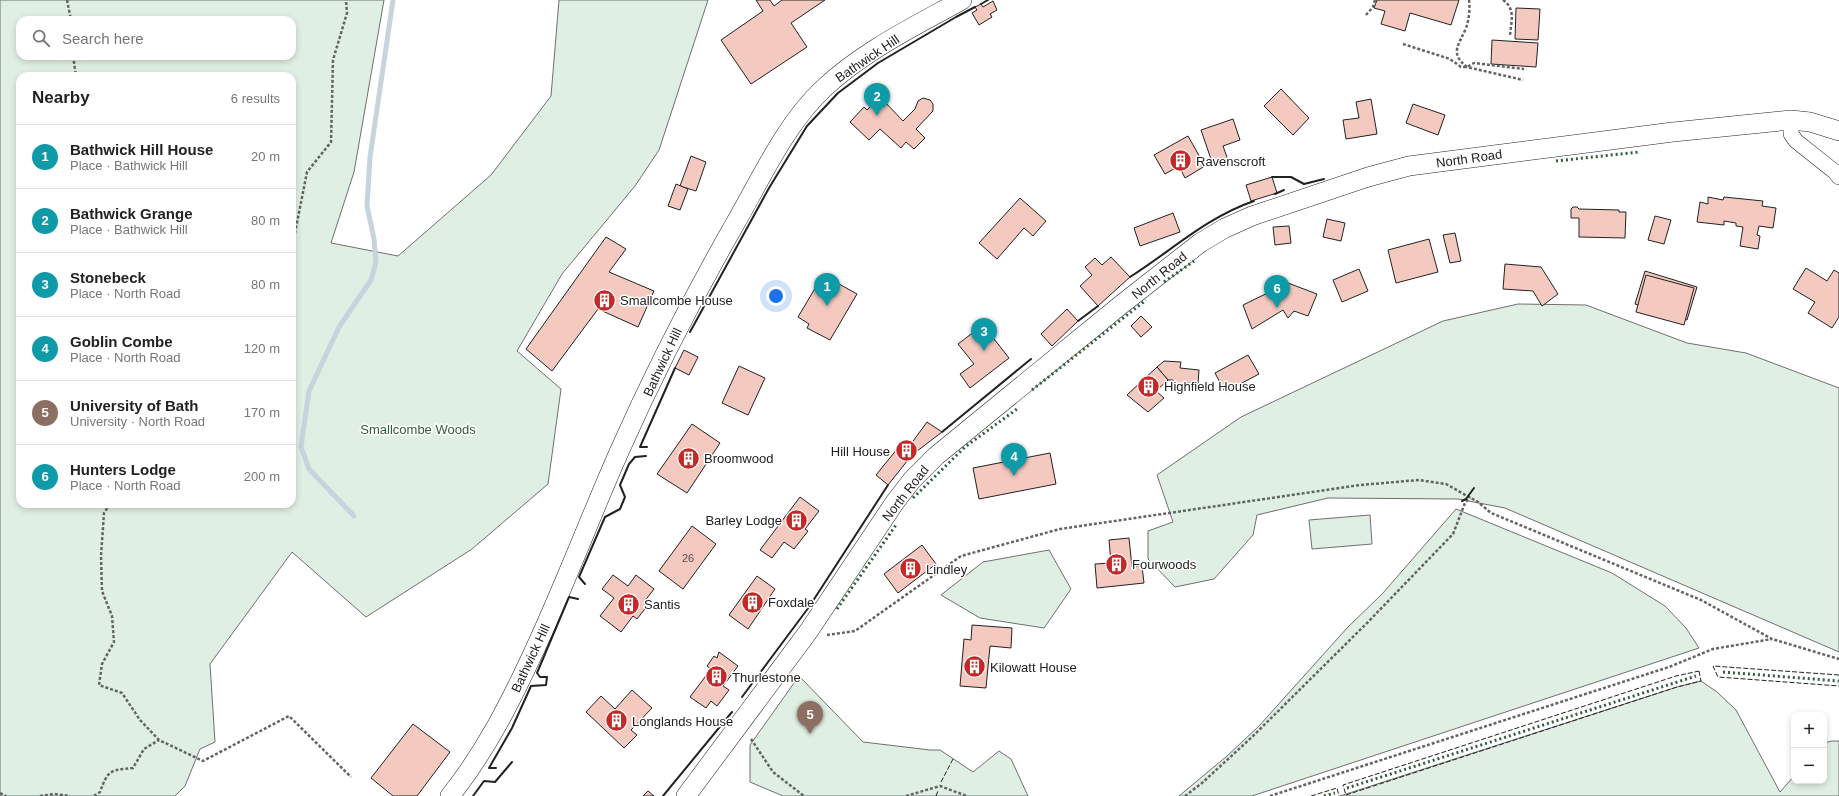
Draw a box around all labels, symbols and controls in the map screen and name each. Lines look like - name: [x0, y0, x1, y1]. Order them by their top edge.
- search box: [16, 16, 296, 60]
- icon: search: [30, 27, 52, 49]
- text: Search here: [62, 30, 144, 47]
- street label: Bathwick Hill: [833, 32, 902, 85]
- pin: 2: [864, 83, 890, 116]
- text: Nearby: [32, 88, 90, 107]
- text: 6 results: [231, 91, 280, 106]
- text: Bathwick Hill House: [70, 141, 213, 158]
- street label: North Road: [1435, 146, 1503, 171]
- building icon: Ravenscroft: [1167, 148, 1193, 174]
- text: 1: [41, 149, 49, 164]
- text: 20 m: [251, 149, 280, 164]
- place label: Ravenscroft: [1196, 154, 1266, 169]
- text: Place · Bathwick Hill: [70, 158, 188, 173]
- text: Bathwick Grange: [70, 205, 193, 222]
- text: 2: [41, 213, 49, 228]
- text: 80 m: [251, 213, 280, 228]
- text: Place · Bathwick Hill: [70, 222, 188, 237]
- street label: North Road: [1129, 249, 1190, 302]
- text: Stonebeck: [70, 269, 146, 286]
- pin: 1: [814, 273, 840, 306]
- pin: 6: [1264, 275, 1290, 308]
- text: 3: [41, 277, 49, 292]
- text: 80 m: [251, 277, 280, 292]
- text: Place · North Road: [70, 286, 181, 301]
- your location: [766, 286, 786, 306]
- building icon: Smallcombe House: [592, 287, 618, 313]
- place label: Smallcombe House: [620, 293, 733, 308]
- pin: 3: [971, 318, 997, 351]
- street label: Bathwick Hill: [640, 326, 685, 399]
- text: Goblin Combe: [70, 333, 173, 350]
- text: 4: [41, 341, 49, 356]
- text: 120 m: [244, 341, 280, 356]
- text: Place · North Road: [70, 350, 181, 365]
- building icon: Highfield House: [1136, 373, 1162, 399]
- place label: Highfield House: [1164, 379, 1256, 394]
- text: University of Bath: [70, 397, 198, 414]
- text: 5: [41, 405, 49, 420]
- text: 170 m: [244, 405, 280, 420]
- text: University · North Road: [70, 414, 205, 429]
- park label: Smallcombe Woods: [360, 422, 476, 437]
- building icon: Hill House: [893, 438, 919, 464]
- pin: 4: [1001, 443, 1027, 476]
- place label: Hill House: [831, 444, 890, 459]
- building icon: Broomwood: [676, 445, 702, 471]
- place label: Broomwood: [704, 451, 773, 466]
- text: Hunters Lodge: [70, 461, 176, 478]
- street label: North Road: [879, 462, 932, 524]
- text: 6: [41, 469, 49, 484]
- text: 200 m: [244, 469, 280, 484]
- text: Place · North Road: [70, 478, 181, 493]
- building icon: Barley Lodge: [784, 507, 810, 533]
- place label: Barley Lodge: [705, 513, 782, 528]
- building icon: Fourwoods: [1104, 551, 1130, 577]
- house number: 26: [682, 552, 694, 564]
- building icon: Lindley: [897, 556, 923, 582]
- place label: Fourwoods: [1132, 557, 1197, 572]
- place label: Lindley: [926, 562, 968, 577]
- building icon: Foxdale: [739, 589, 765, 615]
- building icon: Santis: [615, 591, 641, 617]
- place label: Foxdale: [768, 595, 814, 610]
- place label: Santis: [644, 597, 681, 612]
- street label: Bathwick Hill: [508, 622, 553, 695]
- building icon: Kilowatt House: [962, 654, 988, 680]
- place label: Kilowatt House: [990, 660, 1077, 675]
- building icon: Thurlestone: [704, 664, 730, 690]
- place label: Thurlestone: [732, 670, 801, 685]
- pin: 5: [797, 701, 823, 734]
- building icon: Longlands House: [604, 708, 630, 734]
- map controls: [1791, 712, 1827, 784]
- button: +: [1791, 712, 1827, 748]
- place label: Longlands House: [632, 714, 733, 729]
- button: −: [1791, 748, 1827, 784]

